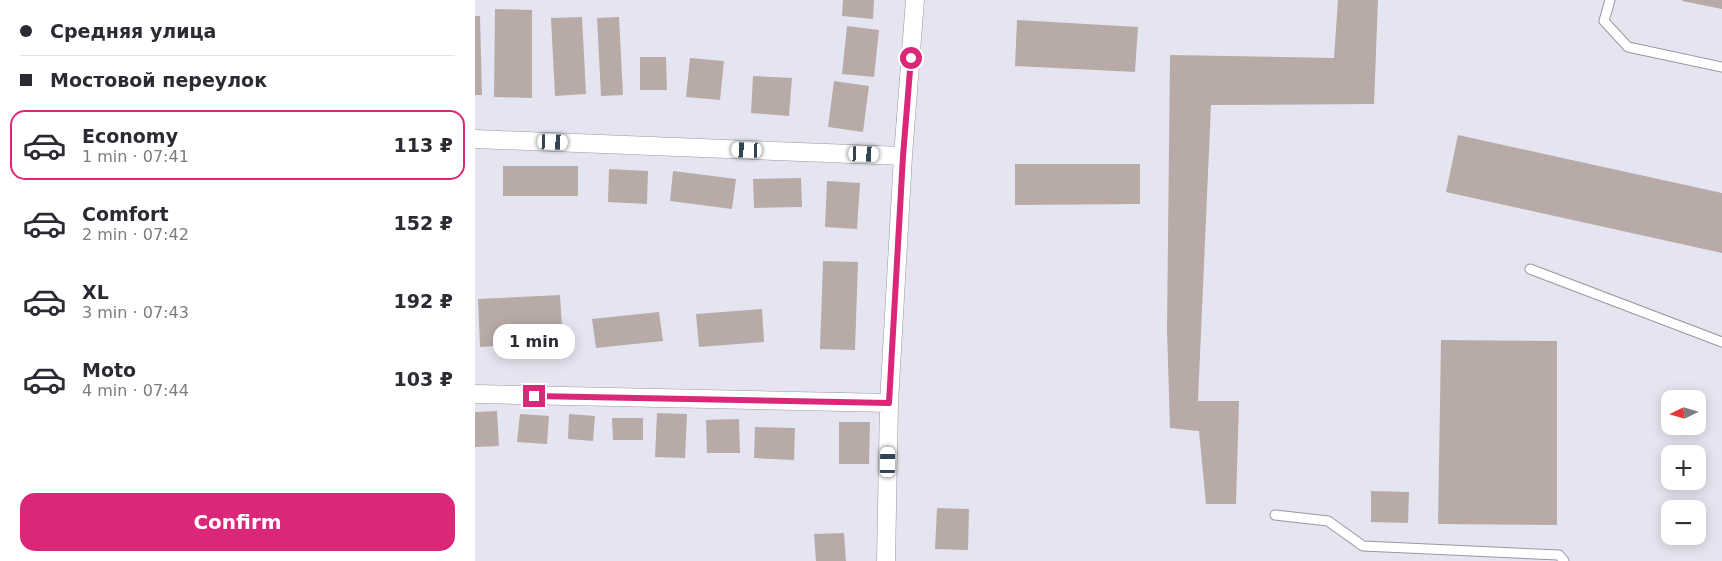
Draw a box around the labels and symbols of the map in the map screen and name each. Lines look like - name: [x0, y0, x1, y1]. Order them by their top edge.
- route start: [900, 47, 922, 69]
- car: [537, 134, 568, 150]
- car: [731, 142, 762, 158]
- car: [848, 146, 879, 162]
- callout: 1 min: [493, 324, 575, 358]
- route end: [523, 385, 545, 407]
- north arrow: [1661, 390, 1706, 435]
- car: [880, 447, 895, 477]

